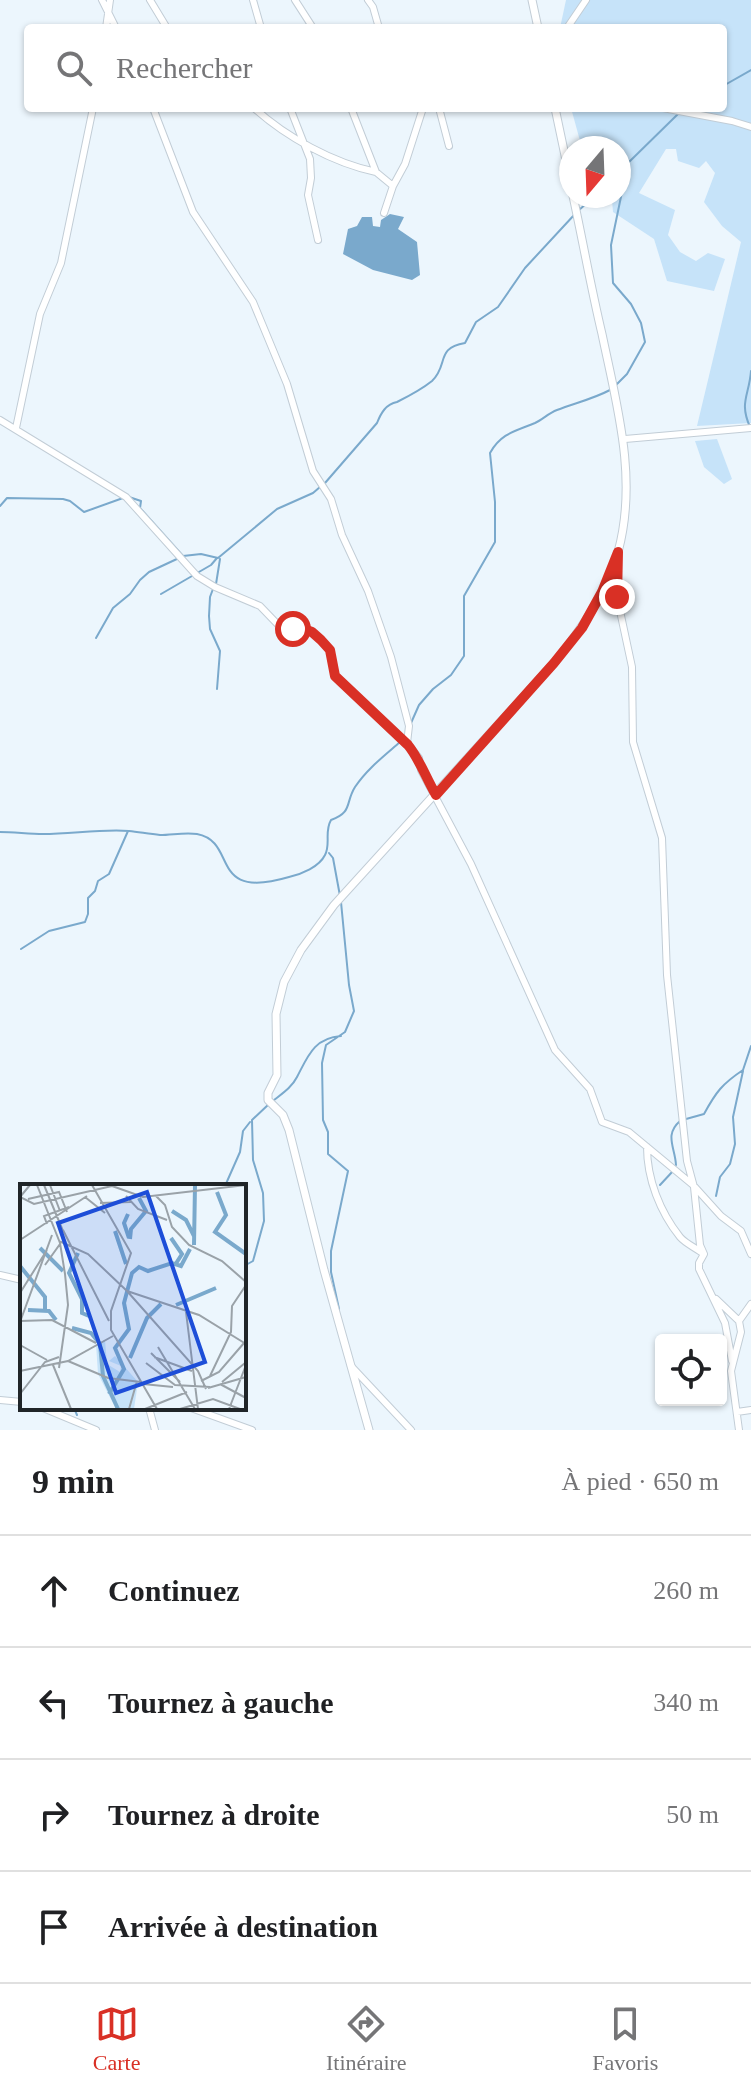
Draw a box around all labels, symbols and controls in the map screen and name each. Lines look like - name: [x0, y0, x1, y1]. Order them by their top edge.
- search box: [24, 24, 727, 112]
- icon: search: [52, 46, 96, 90]
- text: Rechercher: [116, 51, 253, 84]
- north arrow: [559, 136, 631, 208]
- route end: [599, 579, 635, 615]
- route start: [275, 611, 311, 647]
- inset map: [20, 1184, 246, 1410]
- map controls: [655, 1334, 727, 1406]
- button: locate: [655, 1334, 727, 1406]
- text: 9 min: [32, 1463, 114, 1500]
- text: À pied · 650 m: [562, 1467, 719, 1496]
- icon: ahead: [32, 1569, 76, 1613]
- text: Continuez: [108, 1574, 240, 1607]
- text: 260 m: [653, 1576, 719, 1605]
- icon: left: [32, 1681, 76, 1725]
- text: Tournez à gauche: [108, 1686, 334, 1719]
- text: 340 m: [653, 1688, 719, 1717]
- icon: right: [32, 1793, 76, 1837]
- text: Tournez à droite: [108, 1798, 320, 1831]
- text: 50 m: [666, 1800, 719, 1829]
- icon: arrive: [32, 1905, 76, 1949]
- text: Arrivée à destination: [108, 1910, 378, 1943]
- tab: Carte: [93, 2002, 140, 2076]
- tab: Itinéraire: [326, 2002, 407, 2076]
- tab: Favoris: [592, 2002, 658, 2076]

